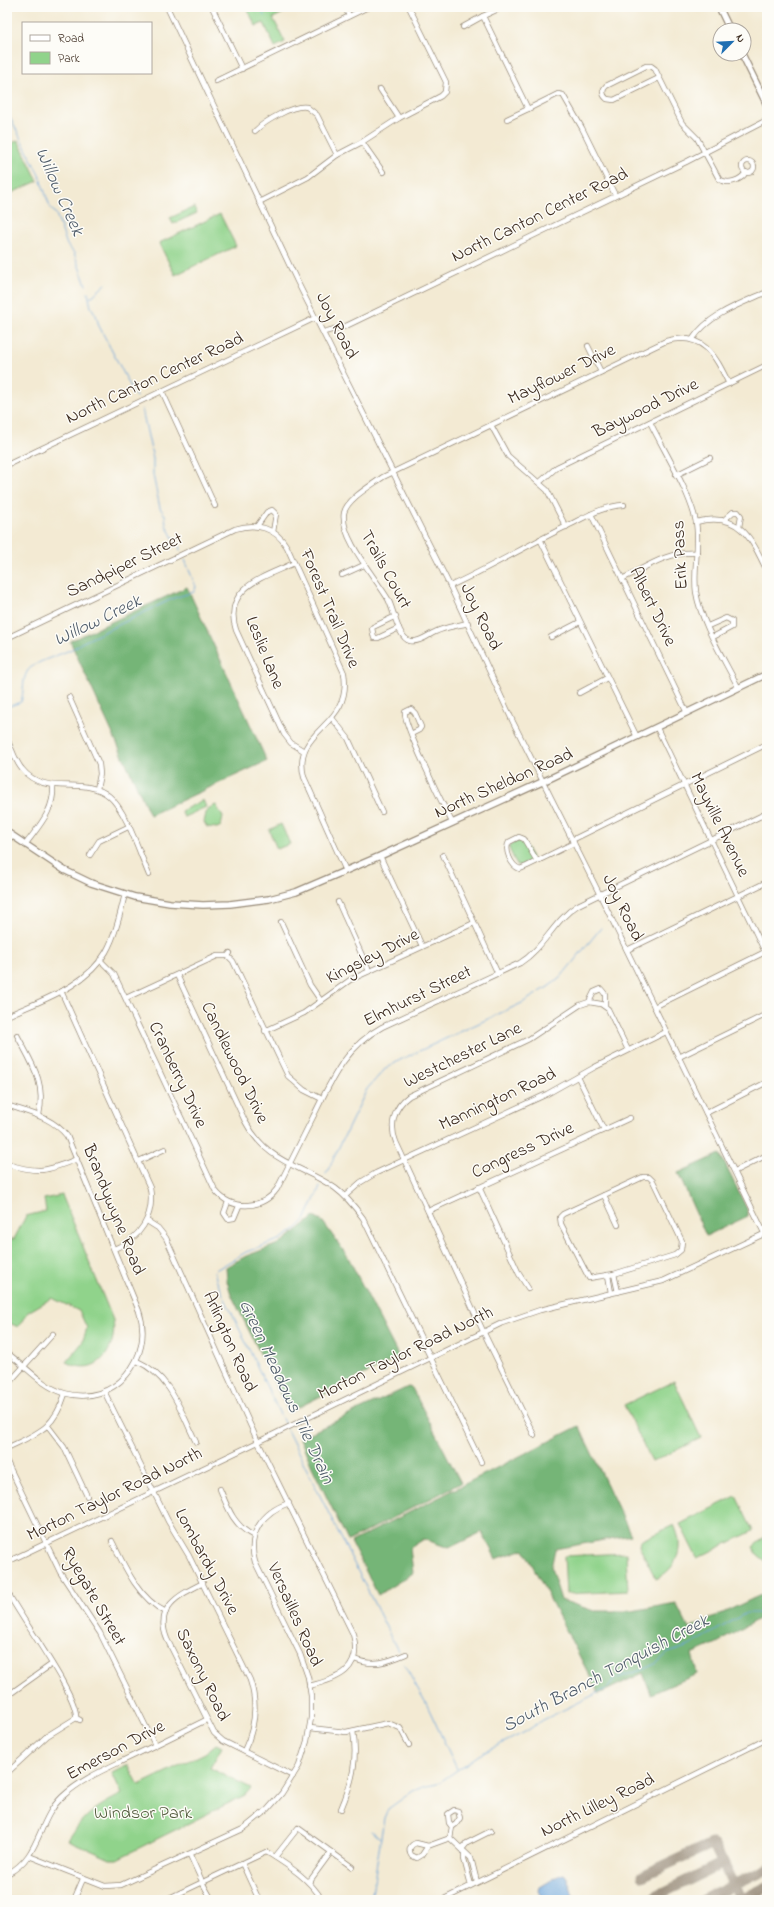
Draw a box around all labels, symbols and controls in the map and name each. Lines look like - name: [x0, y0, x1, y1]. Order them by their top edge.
- legend: [22, 22, 152, 74]
- north arrow: [712, 22, 752, 62]
- text: Road: [58, 30, 84, 48]
- text: N: [731, 32, 749, 45]
- text: Park: [58, 50, 80, 68]
- water label: Willow Creek: [27, 143, 91, 241]
- street label: North Canton Center Road: [447, 162, 633, 270]
- street label: Joy Road: [308, 288, 364, 364]
- street label: North Canton Center Road: [62, 326, 248, 432]
- street label: Mayflower Drive: [504, 337, 621, 412]
- street label: Baywood Drive: [588, 372, 704, 446]
- street label: Erik Pass: [666, 520, 696, 590]
- street label: Trails Court: [353, 526, 417, 614]
- street label: Sandpiper Street: [62, 527, 188, 605]
- street label: Forest Trail Drive: [292, 545, 366, 673]
- street label: Albert Drive: [622, 563, 683, 652]
- street label: Joy Road: [453, 579, 507, 655]
- water label: Willow Creek: [50, 588, 147, 654]
- street label: Leslie Lane: [238, 613, 291, 694]
- street label: North Sheldon Road: [430, 742, 578, 826]
- street label: Mayville Avenue: [682, 768, 756, 882]
- street label: Joy Road: [595, 870, 649, 946]
- street label: Kingsley Drive: [322, 922, 425, 992]
- street label: Elmhurst Street: [360, 960, 476, 1034]
- street label: Candlewood Drive: [193, 998, 275, 1129]
- street label: Westchester Lane: [400, 1016, 527, 1096]
- street label: Cranberry Drive: [141, 1017, 213, 1133]
- street label: Mannington Road: [435, 1061, 561, 1139]
- street label: Congress Drive: [468, 1116, 580, 1187]
- street label: Brandywyne Road: [75, 1140, 151, 1279]
- street label: Arlington Road: [194, 1287, 263, 1397]
- water label: Green Meadows Tile Drain: [231, 1296, 341, 1489]
- street label: Morton Taylor Road North: [314, 1300, 498, 1408]
- street label: Morton Taylor Road North: [23, 1441, 207, 1549]
- street label: Lombardy Drive: [167, 1504, 245, 1621]
- street label: Ryegate Street: [53, 1543, 132, 1652]
- street label: Versailles Road: [259, 1558, 328, 1671]
- water label: South Branch Tonquish Creek: [498, 1608, 715, 1740]
- street label: Saxony Road: [168, 1624, 236, 1726]
- street label: Emerson Drive: [62, 1714, 171, 1788]
- street label: North Lilley Road: [537, 1767, 659, 1845]
- park label: Windsor Park: [94, 1801, 192, 1827]

